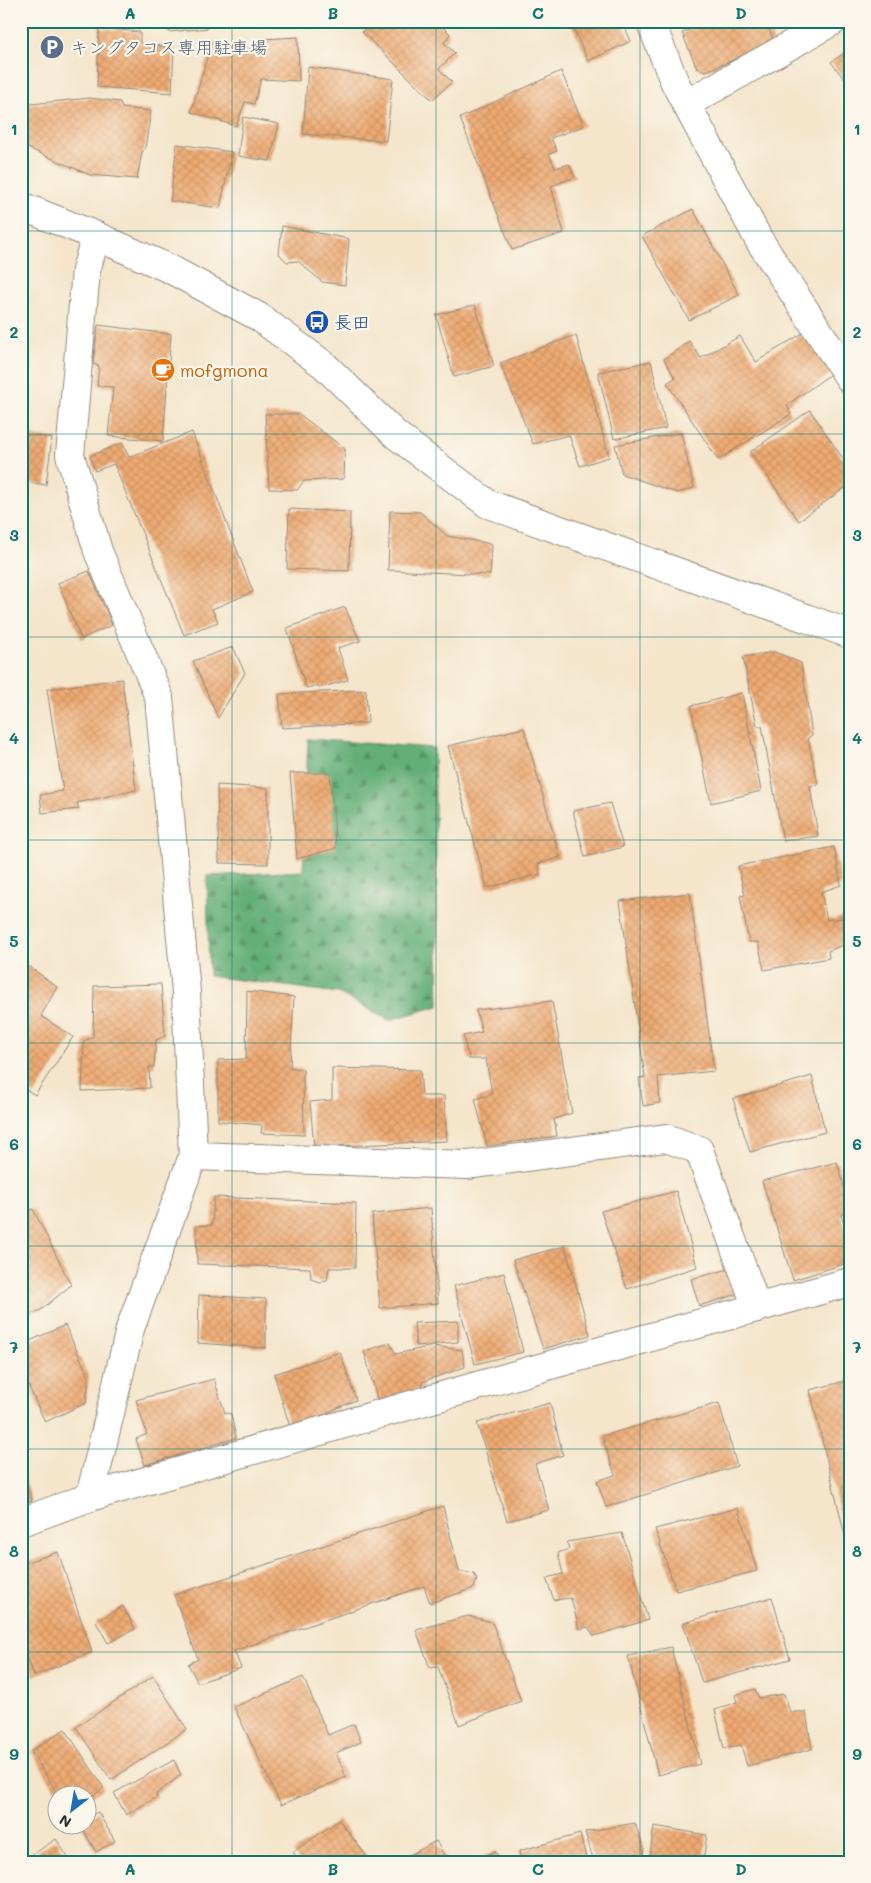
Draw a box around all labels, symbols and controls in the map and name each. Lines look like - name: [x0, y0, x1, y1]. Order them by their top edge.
- text: A: [124, 2, 136, 23]
- text: B: [328, 2, 338, 23]
- text: C: [532, 2, 544, 23]
- text: D: [735, 2, 747, 23]
- parking icon: キングタコス専用駐車場: [39, 34, 65, 60]
- place label: キングタコス専用駐車場: [70, 35, 267, 59]
- text: 1: [10, 118, 18, 139]
- text: 1: [853, 118, 861, 139]
- bus stop icon: 長田: [304, 309, 330, 335]
- place label: 長田: [334, 310, 370, 334]
- text: 2: [10, 321, 19, 342]
- text: 2: [853, 321, 862, 342]
- cafe icon: mofgmona: [150, 357, 176, 383]
- place label: mofgmona: [180, 358, 269, 382]
- text: 3: [9, 524, 19, 545]
- text: 3: [852, 524, 862, 545]
- text: 4: [9, 727, 19, 748]
- text: 4: [852, 727, 862, 748]
- text: 5: [9, 930, 19, 951]
- text: 5: [852, 930, 862, 951]
- text: 6: [9, 1133, 19, 1154]
- text: 6: [852, 1133, 862, 1154]
- text: 7: [10, 1336, 19, 1357]
- text: 7: [853, 1336, 862, 1357]
- text: 8: [9, 1540, 19, 1561]
- text: 8: [852, 1540, 862, 1561]
- text: 9: [9, 1743, 19, 1764]
- text: 9: [852, 1743, 862, 1764]
- north arrow: [48, 1786, 98, 1836]
- text: N: [56, 1811, 75, 1832]
- text: A: [124, 1858, 136, 1879]
- text: B: [328, 1858, 338, 1879]
- text: C: [532, 1858, 544, 1879]
- text: D: [735, 1858, 747, 1879]

